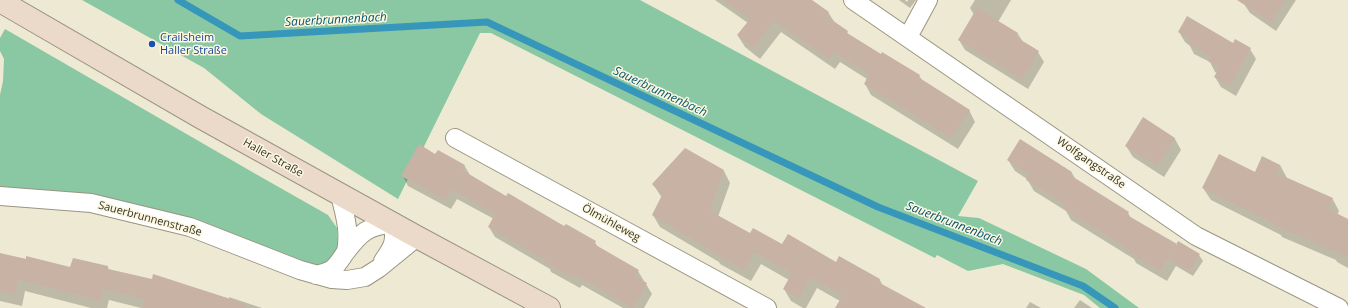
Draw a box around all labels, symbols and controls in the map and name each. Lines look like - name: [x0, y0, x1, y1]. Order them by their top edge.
- water label: Sauerbrunnenbach: [285, 10, 387, 30]
- place label: Crailsheim Haller Straße: [160, 31, 227, 57]
- marker: Crailsheim Haller Straße: [147, 39, 157, 49]
- water label: Sauerbrunnenbach: [611, 64, 709, 120]
- street label: Wolfgangstraße: [1054, 134, 1128, 192]
- street label: Haller Straße: [241, 136, 305, 180]
- street label: Sauerbrunnenstraße: [97, 199, 203, 239]
- water label: Sauerbrunnenbach: [904, 199, 1004, 249]
- street label: Ölmühleweg: [580, 202, 642, 244]

